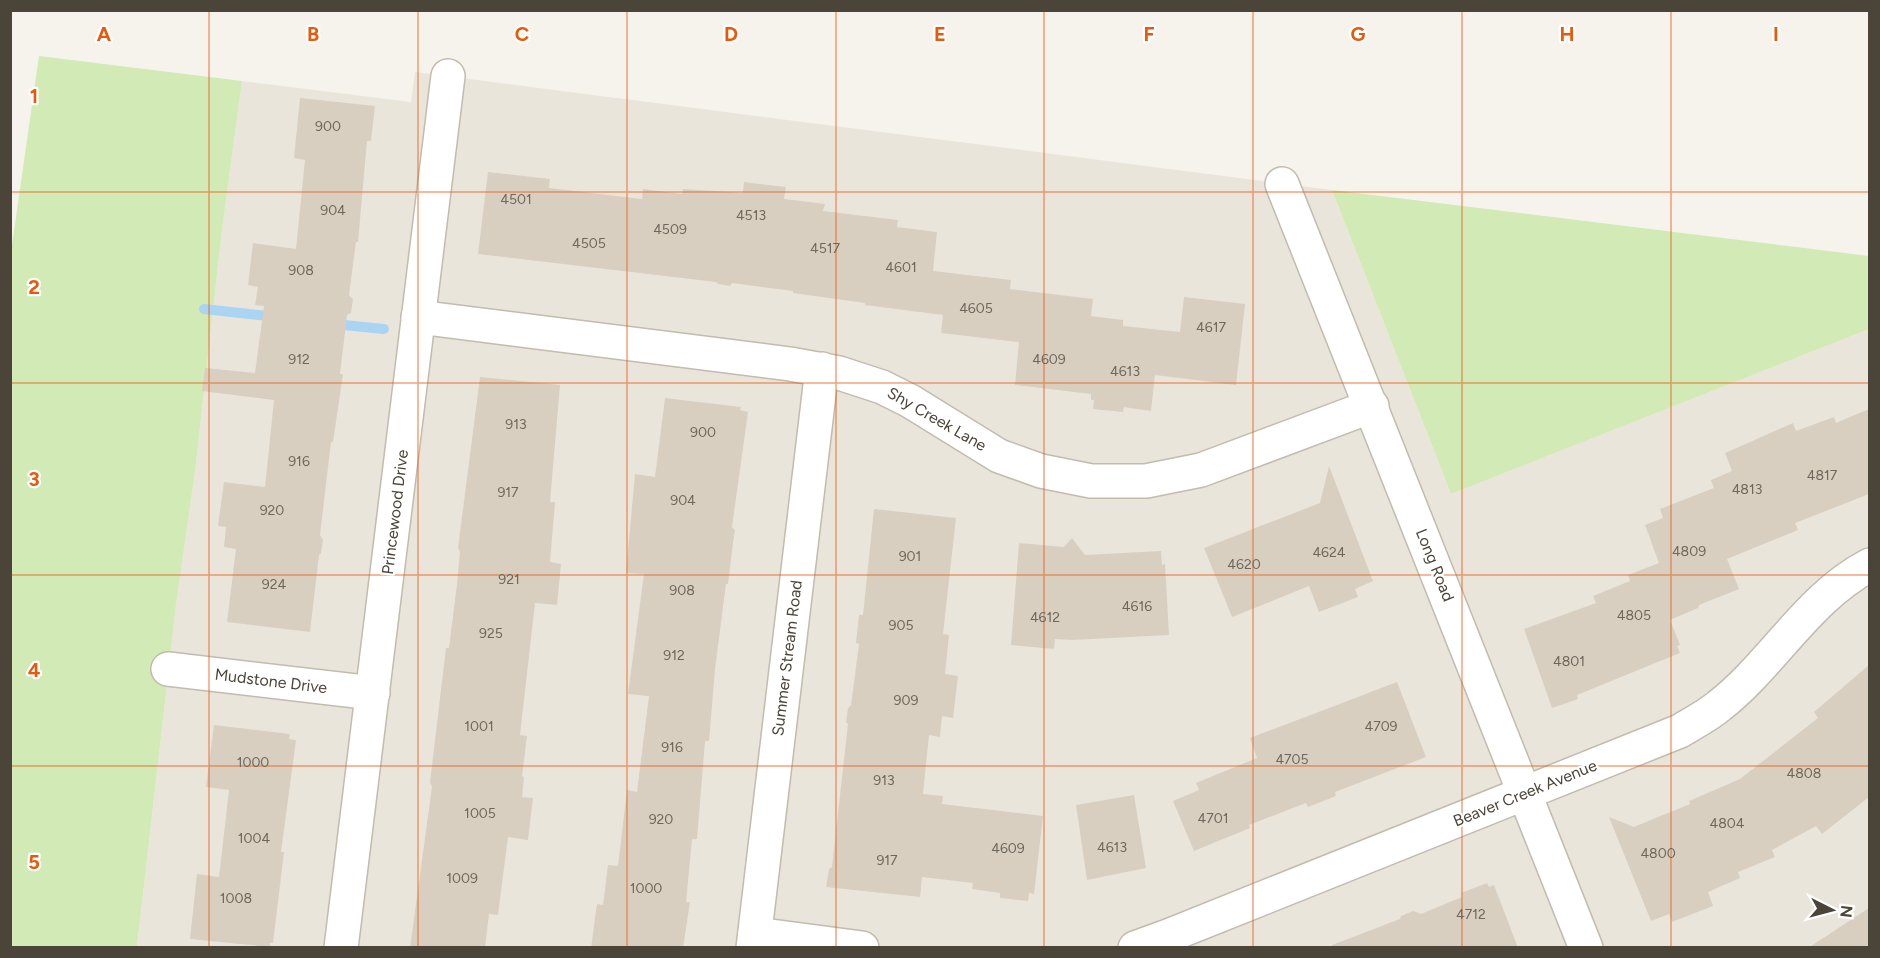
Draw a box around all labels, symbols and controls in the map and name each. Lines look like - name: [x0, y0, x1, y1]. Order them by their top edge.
- text: A: [97, 22, 112, 46]
- text: B: [307, 22, 319, 46]
- text: C: [515, 22, 529, 46]
- text: D: [724, 22, 738, 46]
- text: E: [934, 22, 946, 46]
- text: F: [1143, 22, 1155, 46]
- text: G: [1351, 22, 1366, 46]
- text: H: [1560, 22, 1575, 46]
- text: I: [1773, 22, 1779, 46]
- text: 1: [30, 84, 38, 108]
- house number: 900: [315, 118, 341, 135]
- house number: 4501: [500, 191, 532, 208]
- house number: 904: [320, 202, 346, 219]
- house number: 4513: [736, 207, 766, 224]
- house number: 4509: [653, 221, 687, 238]
- house number: 4505: [572, 235, 606, 252]
- house number: 4517: [810, 240, 841, 257]
- house number: 4601: [885, 259, 917, 276]
- house number: 908: [288, 262, 314, 279]
- text: 2: [28, 275, 40, 299]
- house number: 4605: [959, 300, 993, 317]
- house number: 4617: [1196, 319, 1226, 336]
- house number: 912: [288, 351, 310, 368]
- house number: 4609: [1032, 351, 1066, 368]
- house number: 4613: [1110, 363, 1140, 380]
- street label: Shy Creek Lane: [884, 383, 990, 455]
- house number: 913: [505, 416, 527, 433]
- house number: 900: [690, 424, 716, 441]
- street label: Princewood Drive: [378, 448, 412, 576]
- house number: 916: [288, 453, 310, 470]
- text: 3: [28, 467, 40, 491]
- house number: 4817: [1807, 467, 1838, 484]
- house number: 4813: [1732, 481, 1762, 498]
- house number: 917: [497, 484, 519, 501]
- house number: 904: [670, 492, 696, 509]
- house number: 920: [260, 502, 284, 519]
- street label: Long Road: [1412, 526, 1458, 604]
- house number: 4809: [1672, 543, 1706, 560]
- house number: 4624: [1312, 544, 1346, 561]
- house number: 901: [899, 548, 921, 565]
- house number: 4620: [1227, 556, 1261, 573]
- house number: 921: [498, 571, 520, 588]
- house number: 924: [262, 576, 287, 593]
- street label: Summer Stream Road: [768, 579, 806, 737]
- house number: 908: [669, 582, 695, 599]
- house number: 4616: [1122, 598, 1152, 615]
- house number: 4805: [1617, 607, 1651, 624]
- house number: 4612: [1030, 609, 1060, 626]
- house number: 905: [889, 617, 913, 634]
- house number: 925: [479, 625, 503, 642]
- house number: 912: [663, 647, 685, 664]
- house number: 4801: [1553, 653, 1585, 670]
- text: 4: [28, 658, 41, 682]
- street label: Mudstone Drive: [214, 665, 329, 697]
- house number: 909: [894, 692, 918, 709]
- house number: 1001: [464, 718, 494, 735]
- house number: 4709: [1364, 718, 1398, 735]
- house number: 916: [661, 739, 683, 756]
- house number: 4705: [1275, 751, 1309, 768]
- house number: 1000: [237, 754, 269, 771]
- street label: Beaver Creek Avenue: [1450, 755, 1600, 830]
- house number: 4808: [1787, 765, 1821, 782]
- house number: 913: [873, 772, 895, 789]
- house number: 1005: [464, 805, 496, 822]
- house number: 4701: [1198, 810, 1228, 827]
- house number: 920: [649, 811, 673, 828]
- house number: 4804: [1710, 815, 1745, 832]
- house number: 1004: [238, 830, 271, 847]
- house number: 4613: [1097, 839, 1127, 856]
- house number: 4609: [991, 840, 1025, 857]
- house number: 4800: [1640, 845, 1676, 862]
- text: 5: [28, 850, 40, 874]
- house number: 917: [876, 852, 898, 869]
- house number: 1009: [446, 870, 478, 887]
- house number: 1000: [630, 880, 662, 897]
- north arrow: [1802, 880, 1862, 940]
- house number: 1008: [220, 890, 252, 907]
- text: N: [1836, 904, 1857, 919]
- house number: 4712: [1456, 906, 1486, 923]

